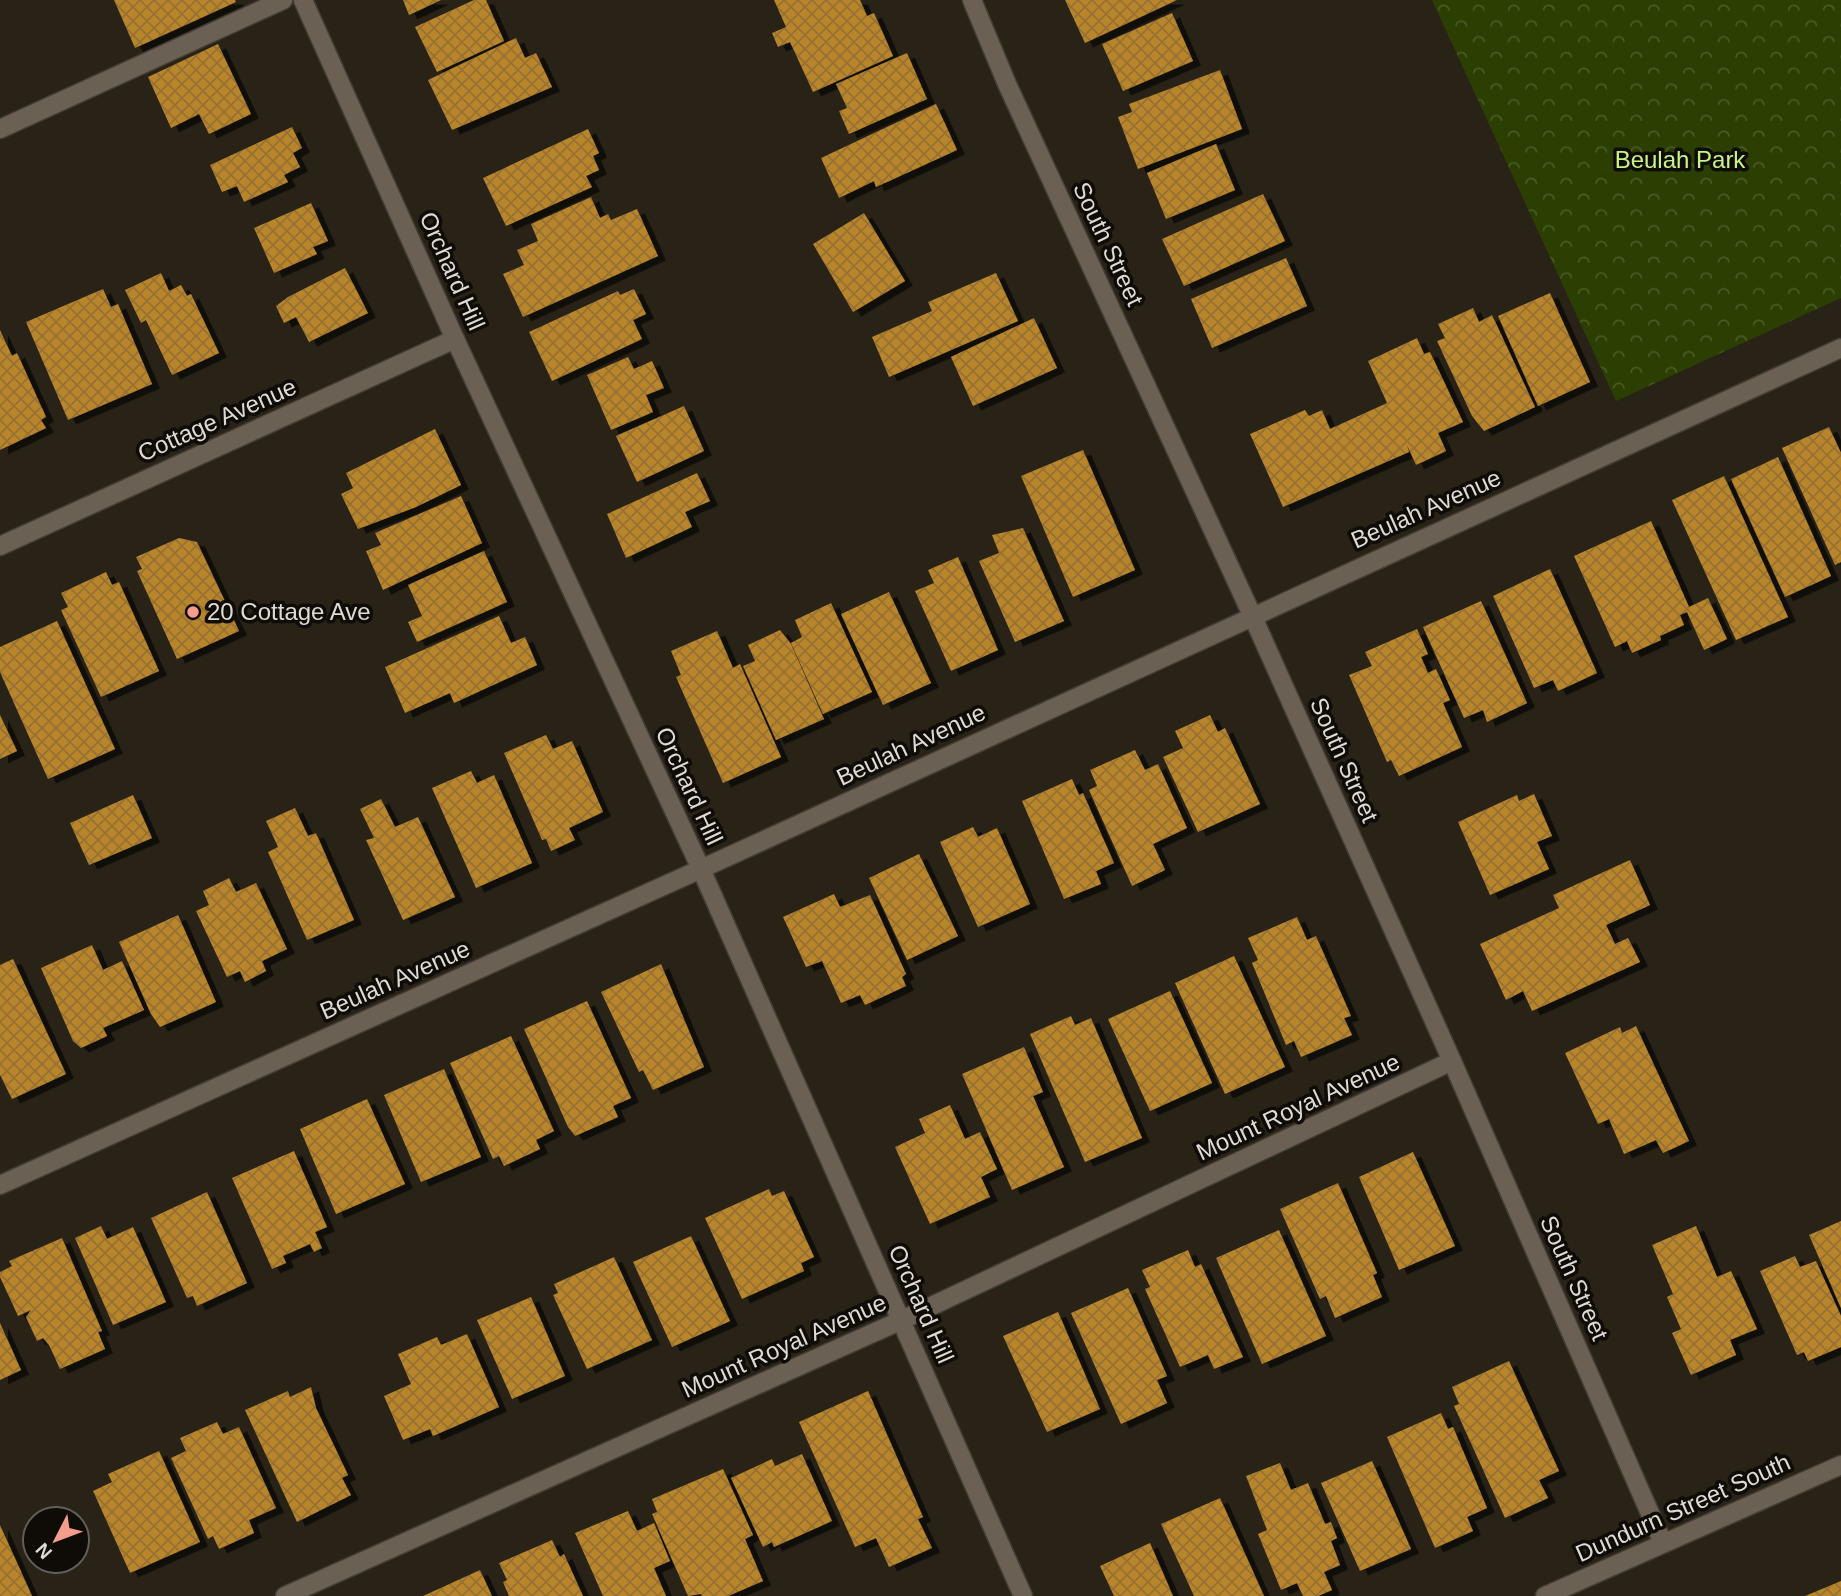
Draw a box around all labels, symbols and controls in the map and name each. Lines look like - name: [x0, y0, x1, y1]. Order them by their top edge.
- park label: Beulah Park: [1615, 146, 1746, 173]
- street label: South Street: [1068, 178, 1149, 310]
- street label: Orchard Hill: [414, 207, 491, 334]
- street label: Cottage Avenue: [133, 373, 300, 467]
- street label: Beulah Avenue: [1347, 463, 1505, 554]
- place label: 20 Cottage Ave: [207, 598, 371, 625]
- marker: 20 Cottage Ave: [185, 604, 201, 620]
- street label: South Street: [1305, 693, 1384, 827]
- street label: Beulah Avenue: [832, 698, 989, 791]
- street label: Orchard Hill: [650, 723, 728, 849]
- street label: Beulah Avenue: [316, 934, 474, 1025]
- street label: Mount Royal Avenue: [1192, 1048, 1404, 1165]
- street label: South Street: [1535, 1211, 1614, 1345]
- street label: Orchard Hill: [883, 1240, 960, 1367]
- street label: Mount Royal Avenue: [677, 1288, 890, 1403]
- street label: Dundurn Street South: [1571, 1448, 1794, 1567]
- north arrow: [21, 1505, 91, 1575]
- text: N: [31, 1539, 56, 1563]

